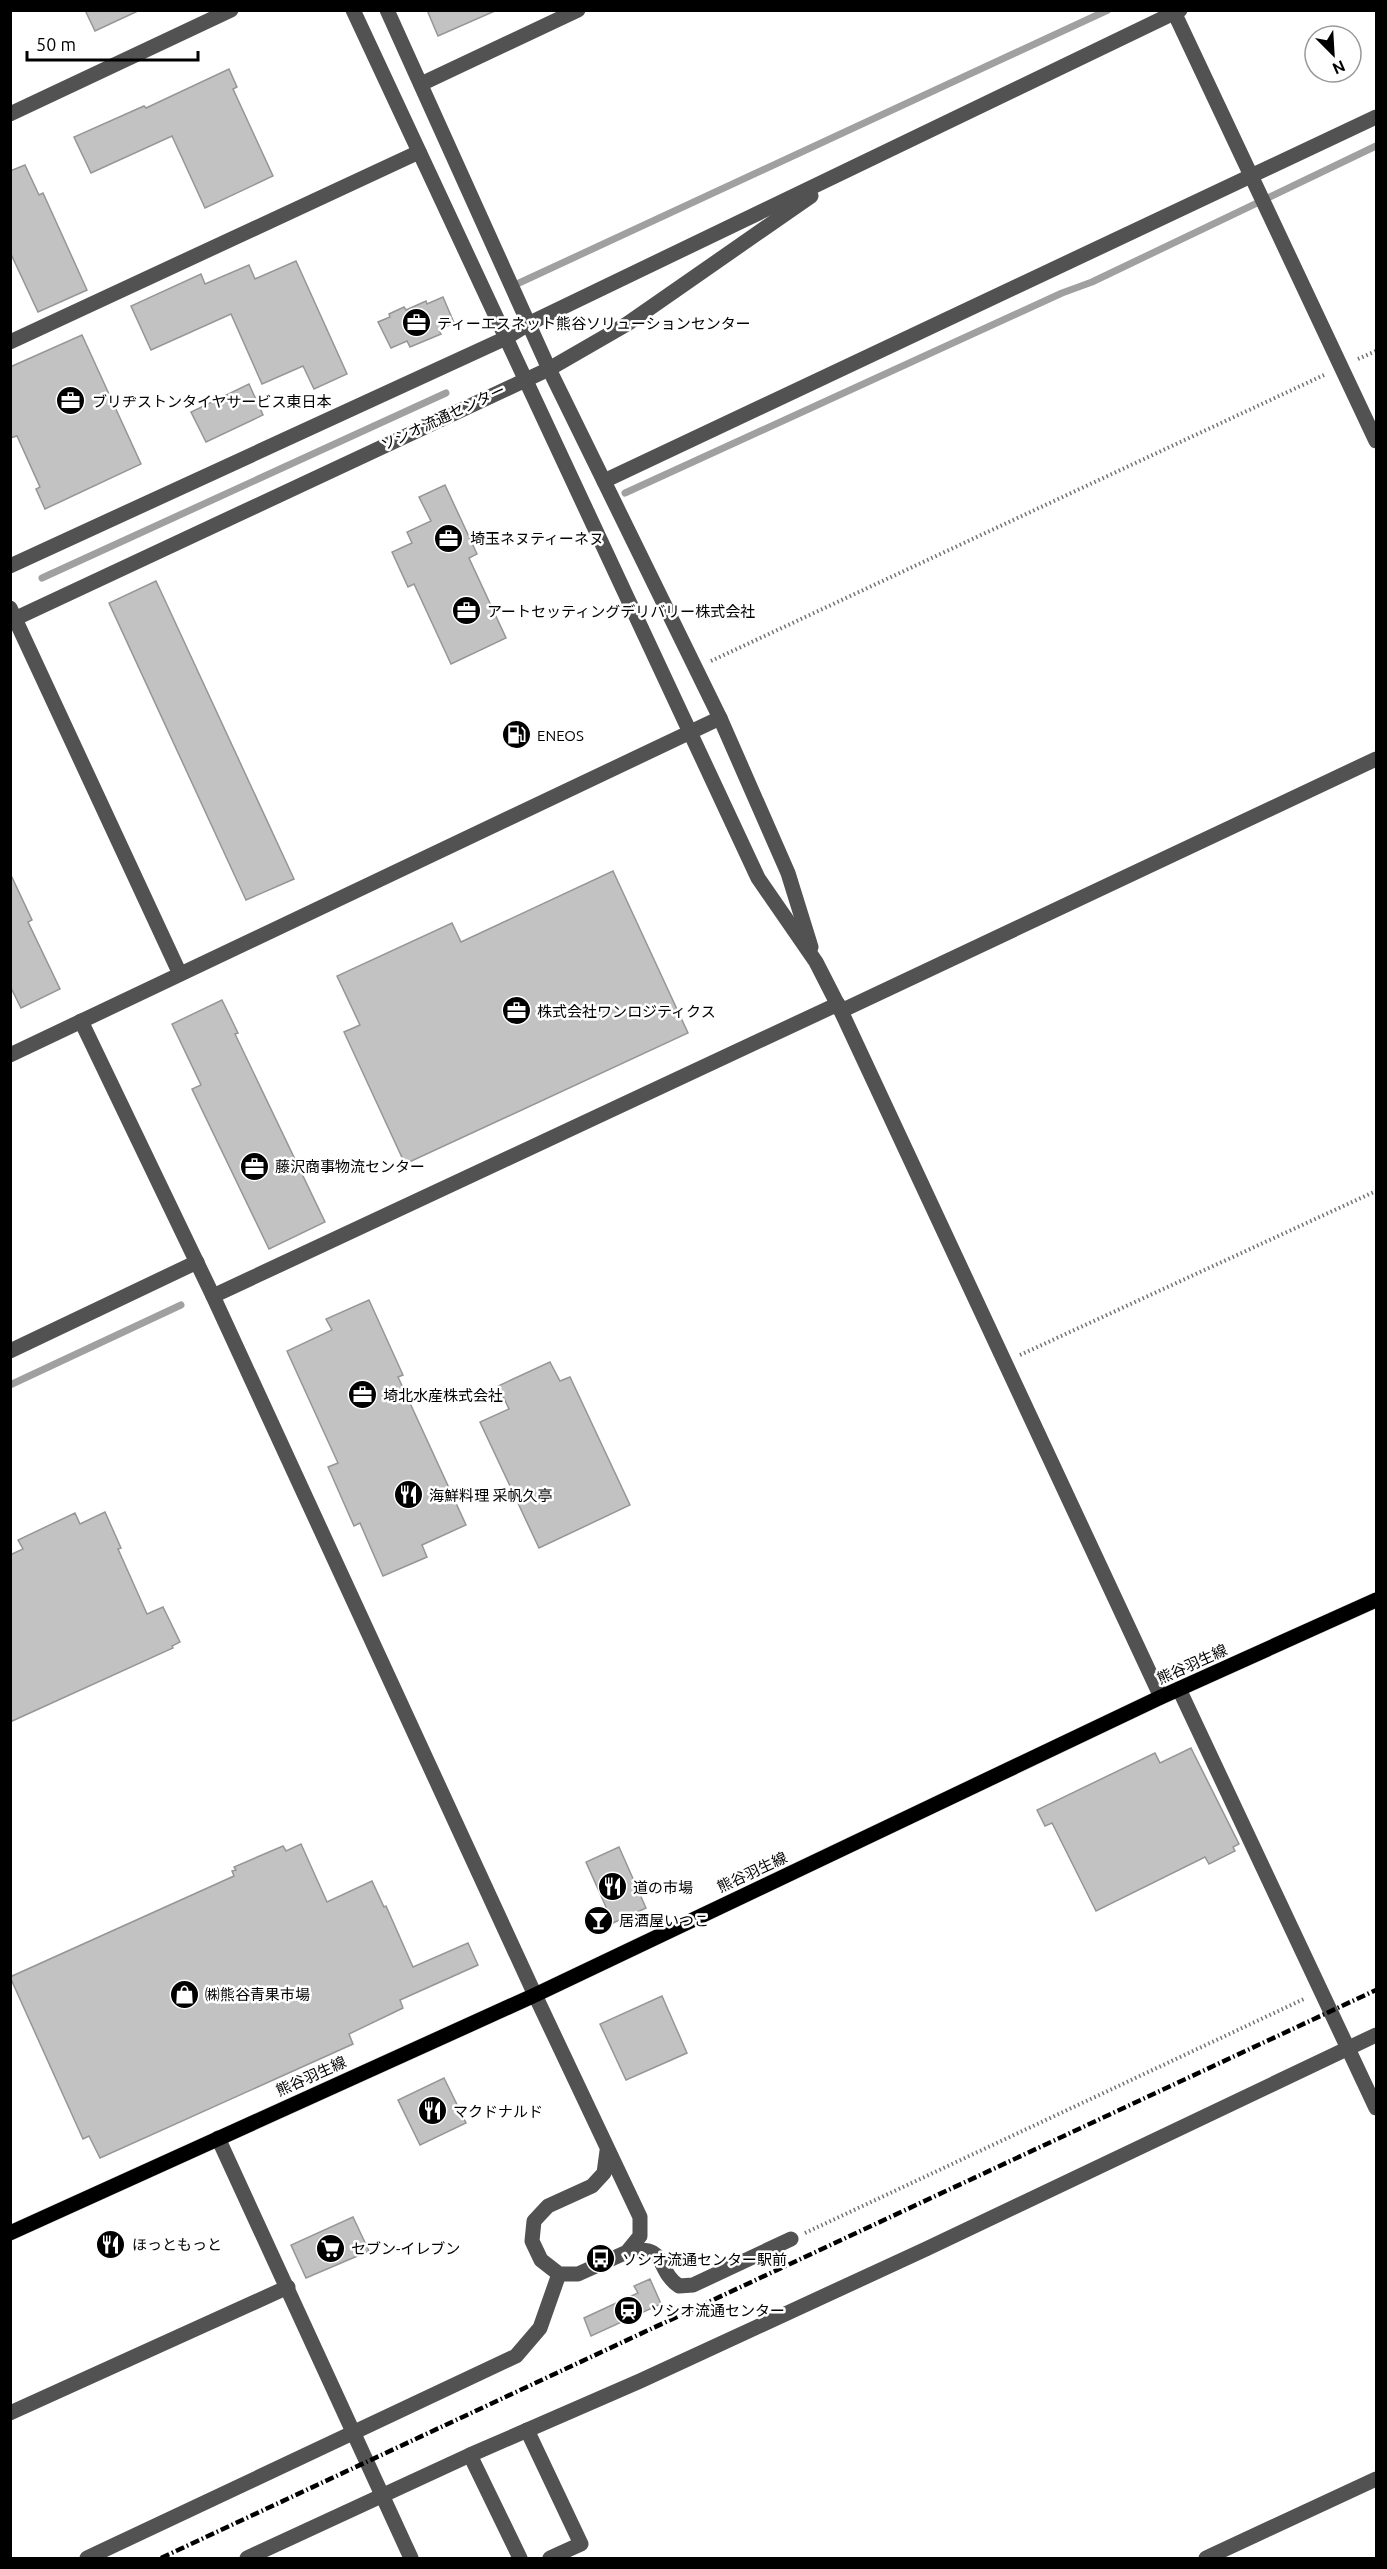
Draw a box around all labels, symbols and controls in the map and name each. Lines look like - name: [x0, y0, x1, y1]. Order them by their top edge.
- scale bar: [27, 24, 198, 62]
- north arrow: [1303, 24, 1363, 84]
- text: 50 m: [36, 34, 76, 54]
- text: N: [1330, 57, 1348, 78]
- office icon: ティーエスネット熊谷ソリューションセンター: [400, 307, 432, 339]
- place label: ティーエスネット熊谷ソリューションセンター: [437, 315, 751, 332]
- street label: ソシオ流通センター: [378, 381, 508, 453]
- office icon: ブリヂストンタイヤサービス東日本: [55, 385, 87, 417]
- place label: ブリヂストンタイヤサービス東日本: [92, 393, 332, 410]
- office icon: 埼玉ネヌティーネヌ: [433, 522, 465, 554]
- place label: 埼玉ネヌティーネヌ: [470, 530, 604, 547]
- office icon: アートセッティングデリバリー株式会社: [450, 595, 482, 627]
- place label: アートセッティングデリバリー株式会社: [487, 603, 755, 620]
- fuel station icon: ENEOS: [500, 719, 532, 751]
- place label: ENEOS: [537, 727, 584, 744]
- office icon: 株式会社ワンロジティクス: [500, 995, 532, 1027]
- place label: 株式会社ワンロジティクス: [537, 1003, 716, 1020]
- office icon: 藤沢商事物流センター: [238, 1150, 270, 1182]
- place label: 藤沢商事物流センター: [275, 1158, 425, 1175]
- office icon: 埼北水産株式会社: [346, 1379, 378, 1411]
- place label: 埼北水産株式会社: [383, 1387, 503, 1404]
- restaurant icon: 海鮮料理 采帆久亭: [392, 1479, 424, 1511]
- place label: 海鮮料理 采帆久亭: [429, 1487, 552, 1504]
- street label: 熊谷羽生線: [1154, 1641, 1230, 1687]
- street label: 熊谷羽生線: [714, 1848, 790, 1896]
- restaurant icon: 道の市場: [596, 1871, 628, 1903]
- place label: 道の市場: [633, 1879, 693, 1896]
- bar icon: 居酒屋いつこ: [582, 1904, 614, 1936]
- place label: 居酒屋いつこ: [619, 1912, 709, 1929]
- shop icon: ㈱熊谷青果市場: [168, 1978, 200, 2010]
- place label: ㈱熊谷青果市場: [205, 1986, 310, 2003]
- street label: 熊谷羽生線: [273, 2053, 349, 2099]
- restaurant icon: マクドナルド: [416, 2095, 448, 2127]
- place label: マクドナルド: [453, 2103, 543, 2120]
- restaurant icon: ほっともっと: [95, 2228, 127, 2260]
- supermarket icon: セブン-イレブン: [314, 2232, 346, 2264]
- place label: ほっともっと: [132, 2236, 222, 2253]
- place label: セブン-イレブン: [351, 2240, 460, 2257]
- bus stop icon: ソシオ流通センター駅前: [585, 2243, 617, 2275]
- place label: ソシオ流通センター駅前: [622, 2251, 787, 2268]
- station icon: ソシオ流通センター: [613, 2294, 645, 2326]
- place label: ソシオ流通センター: [650, 2302, 785, 2319]

